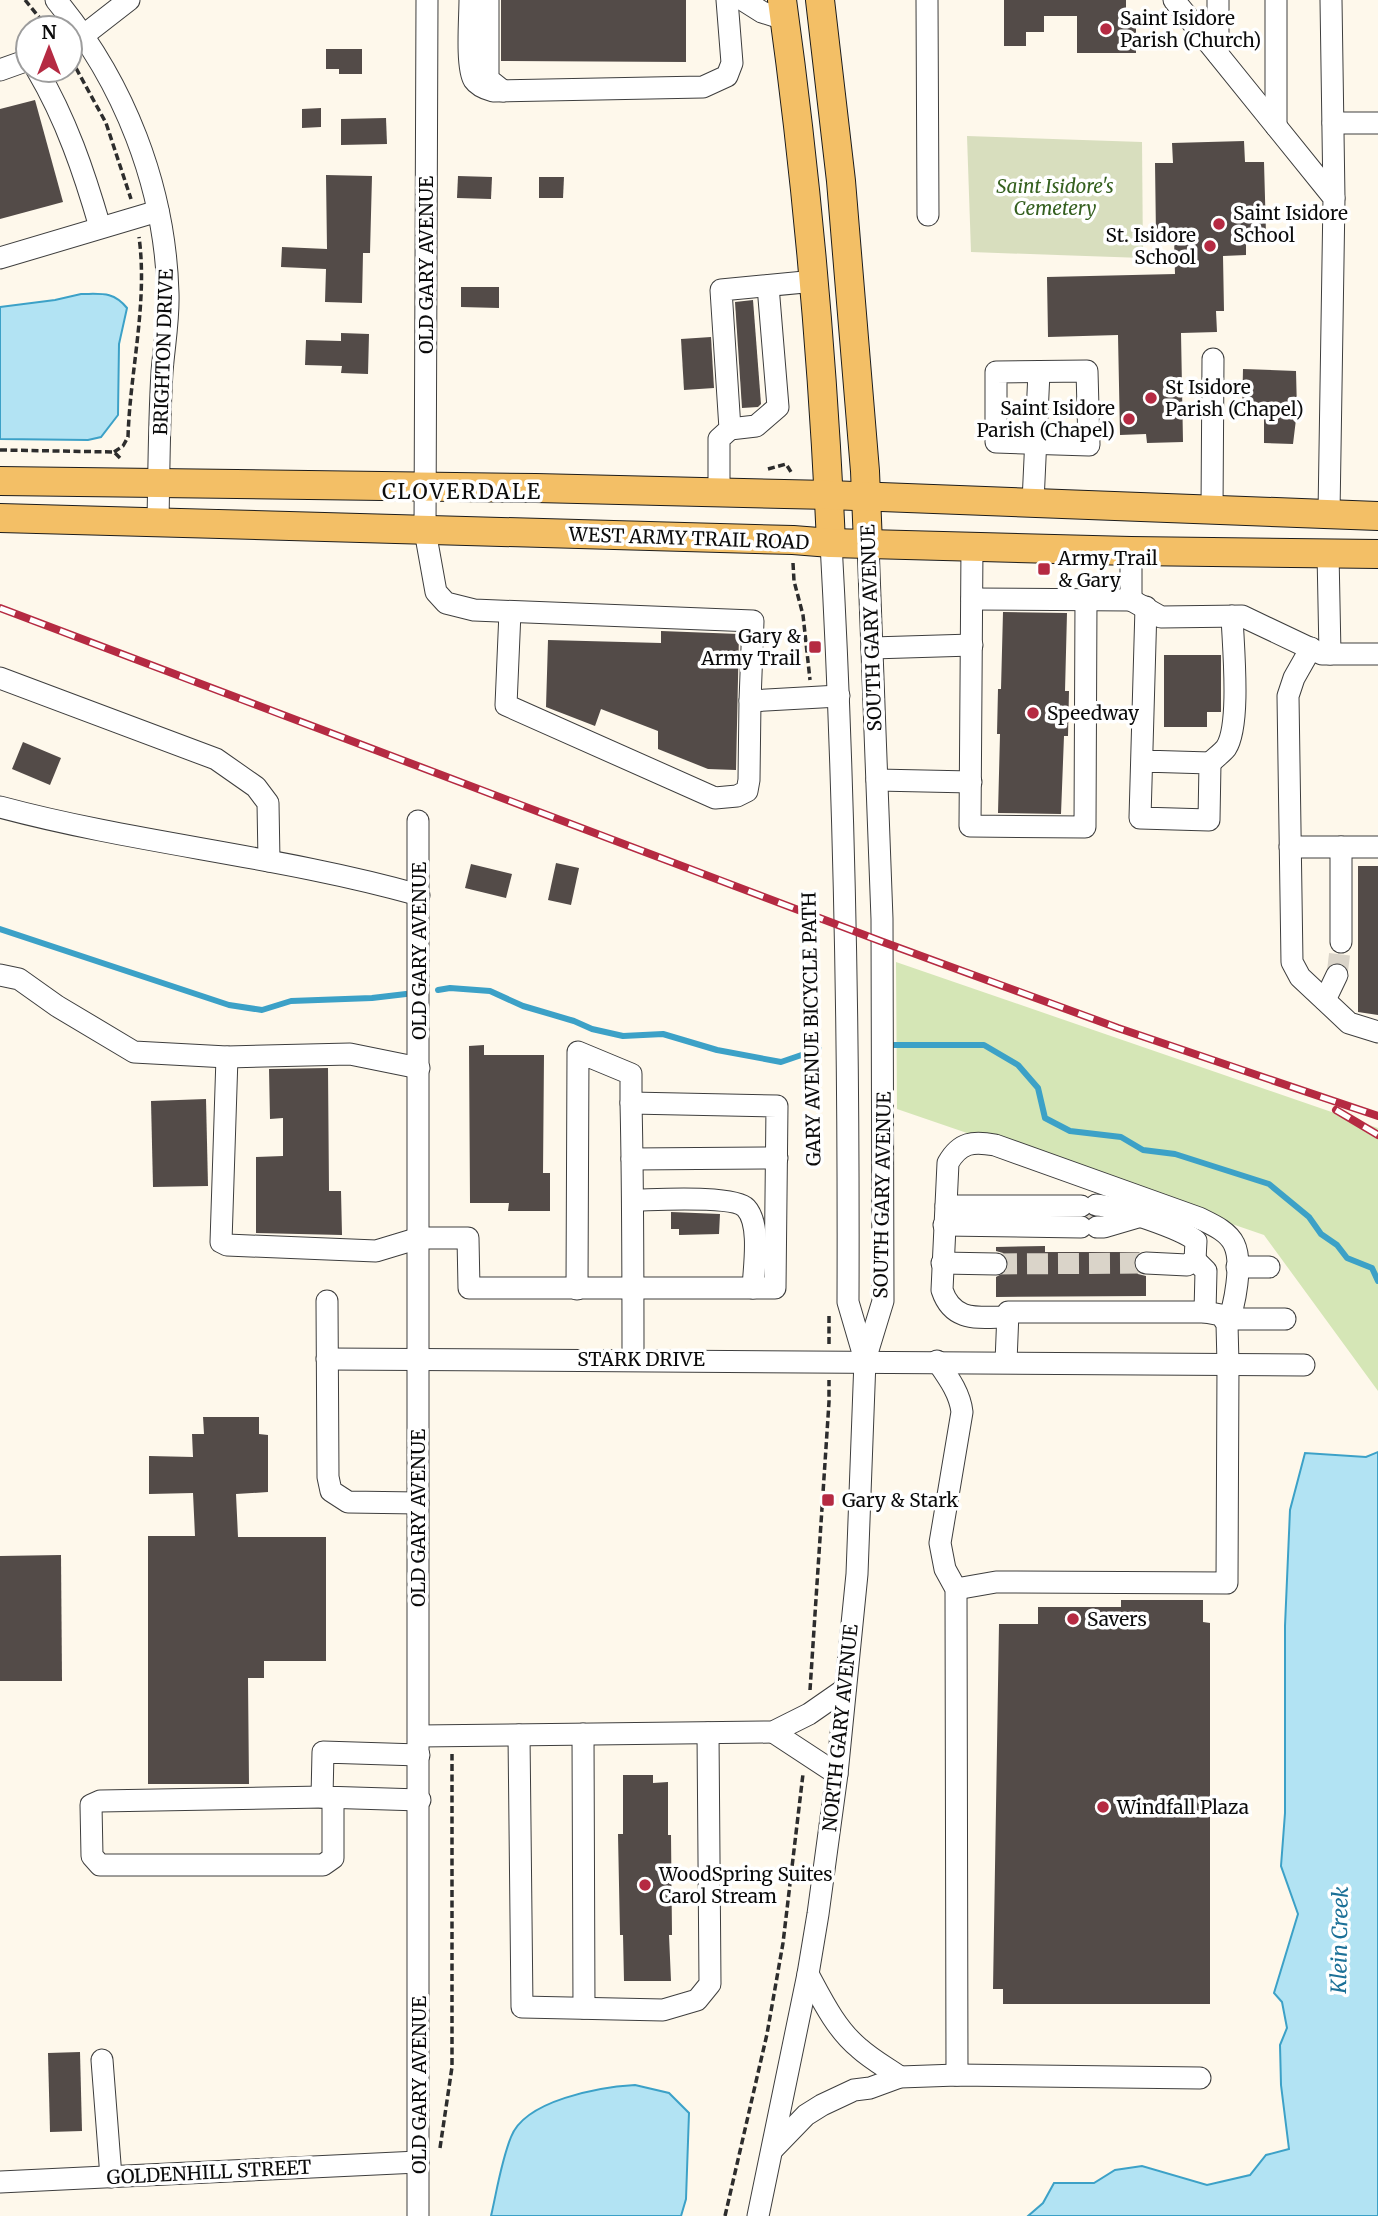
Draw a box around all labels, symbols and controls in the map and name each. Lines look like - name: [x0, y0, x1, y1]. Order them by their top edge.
- place label: Saint Isidore Parish (Church): [1120, 6, 1261, 52]
- north arrow: [14, 14, 84, 84]
- text: N: [41, 20, 57, 44]
- marker: Saint Isidore Parish (Church): [1098, 21, 1114, 37]
- park label: Saint Isidore's Cemetery: [996, 174, 1114, 220]
- street label: OLD GARY AVENUE: [414, 176, 438, 354]
- place label: Saint Isidore School: [1233, 201, 1348, 247]
- marker: Saint Isidore School: [1211, 216, 1227, 232]
- place label: St. Isidore School: [1106, 223, 1196, 269]
- marker: St. Isidore School: [1202, 238, 1218, 254]
- street label: BRIGHTON DRIVE: [148, 268, 178, 436]
- place label: St Isidore Parish (Chapel): [1165, 375, 1304, 421]
- marker: St Isidore Parish (Chapel): [1143, 390, 1159, 406]
- place label: Saint Isidore Parish (Chapel): [976, 396, 1115, 442]
- marker: Saint Isidore Parish (Chapel): [1121, 411, 1137, 427]
- district label: CLOVERDALE: [382, 478, 542, 505]
- street label: WEST ARMY TRAIL ROAD: [567, 522, 810, 554]
- street label: SOUTH GARY AVENUE: [855, 524, 887, 732]
- place label: Army Trail & Gary: [1057, 546, 1158, 592]
- marker: Army Trail & Gary: [1036, 561, 1052, 577]
- place label: Gary & Army Trail: [700, 624, 802, 670]
- marker: Gary & Army Trail: [807, 639, 823, 655]
- place label: Speedway: [1047, 701, 1139, 725]
- marker: Speedway: [1025, 705, 1041, 721]
- street label: OLD GARY AVENUE: [407, 862, 431, 1040]
- street label: GARY AVENUE BICYCLE PATH: [797, 892, 825, 1166]
- street label: SOUTH GARY AVENUE: [868, 1091, 896, 1299]
- street label: STARK DRIVE: [577, 1347, 705, 1371]
- street label: OLD GARY AVENUE: [406, 1429, 430, 1607]
- place label: Gary & Stark: [842, 1488, 958, 1512]
- marker: Gary & Stark: [820, 1492, 836, 1508]
- place label: Savers: [1087, 1607, 1147, 1631]
- marker: Savers: [1065, 1611, 1081, 1627]
- street label: NORTH GARY AVENUE: [817, 1623, 863, 1833]
- place label: Windfall Plaza: [1116, 1795, 1249, 1819]
- marker: Windfall Plaza: [1095, 1799, 1111, 1815]
- place label: WoodSpring Suites Carol Stream: [658, 1862, 833, 1908]
- marker: WoodSpring Suites Carol Stream: [637, 1877, 653, 1893]
- water label: Klein Creek: [1325, 1886, 1354, 1995]
- street label: OLD GARY AVENUE: [407, 1996, 431, 2174]
- street label: GOLDENHILL STREET: [106, 2155, 312, 2189]

